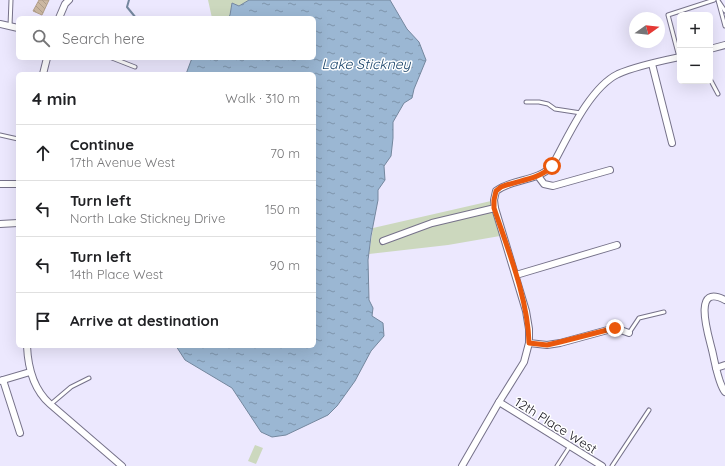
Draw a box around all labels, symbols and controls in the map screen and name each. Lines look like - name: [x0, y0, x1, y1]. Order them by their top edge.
- north arrow: [629, 12, 665, 48]
- map controls: [677, 12, 713, 84]
- button: +: [677, 12, 713, 48]
- search box: [16, 16, 316, 60]
- icon: search: [30, 27, 52, 49]
- text: Search here: [62, 29, 145, 48]
- button: −: [677, 48, 713, 84]
- water label: Lake Stickney: [321, 55, 412, 73]
- text: 4 min: [32, 88, 77, 109]
- text: Walk · 310 m: [225, 90, 300, 106]
- text: Continue: [70, 135, 134, 154]
- icon: ahead: [32, 142, 54, 164]
- text: 70 m: [270, 145, 300, 161]
- text: 17th Avenue West: [70, 154, 175, 170]
- route start: [543, 157, 561, 175]
- text: Turn left: [70, 191, 132, 210]
- icon: left: [32, 198, 54, 220]
- text: 150 m: [265, 201, 300, 217]
- text: North Lake Stickney Drive: [70, 210, 225, 226]
- text: Turn left: [70, 247, 132, 266]
- icon: left: [32, 254, 54, 276]
- text: 90 m: [270, 257, 300, 273]
- text: 14th Place West: [70, 266, 163, 282]
- icon: arrive: [32, 310, 54, 332]
- text: Arrive at destination: [70, 311, 219, 330]
- route end: [606, 319, 624, 337]
- street label: 12th Place West: [512, 393, 600, 457]

